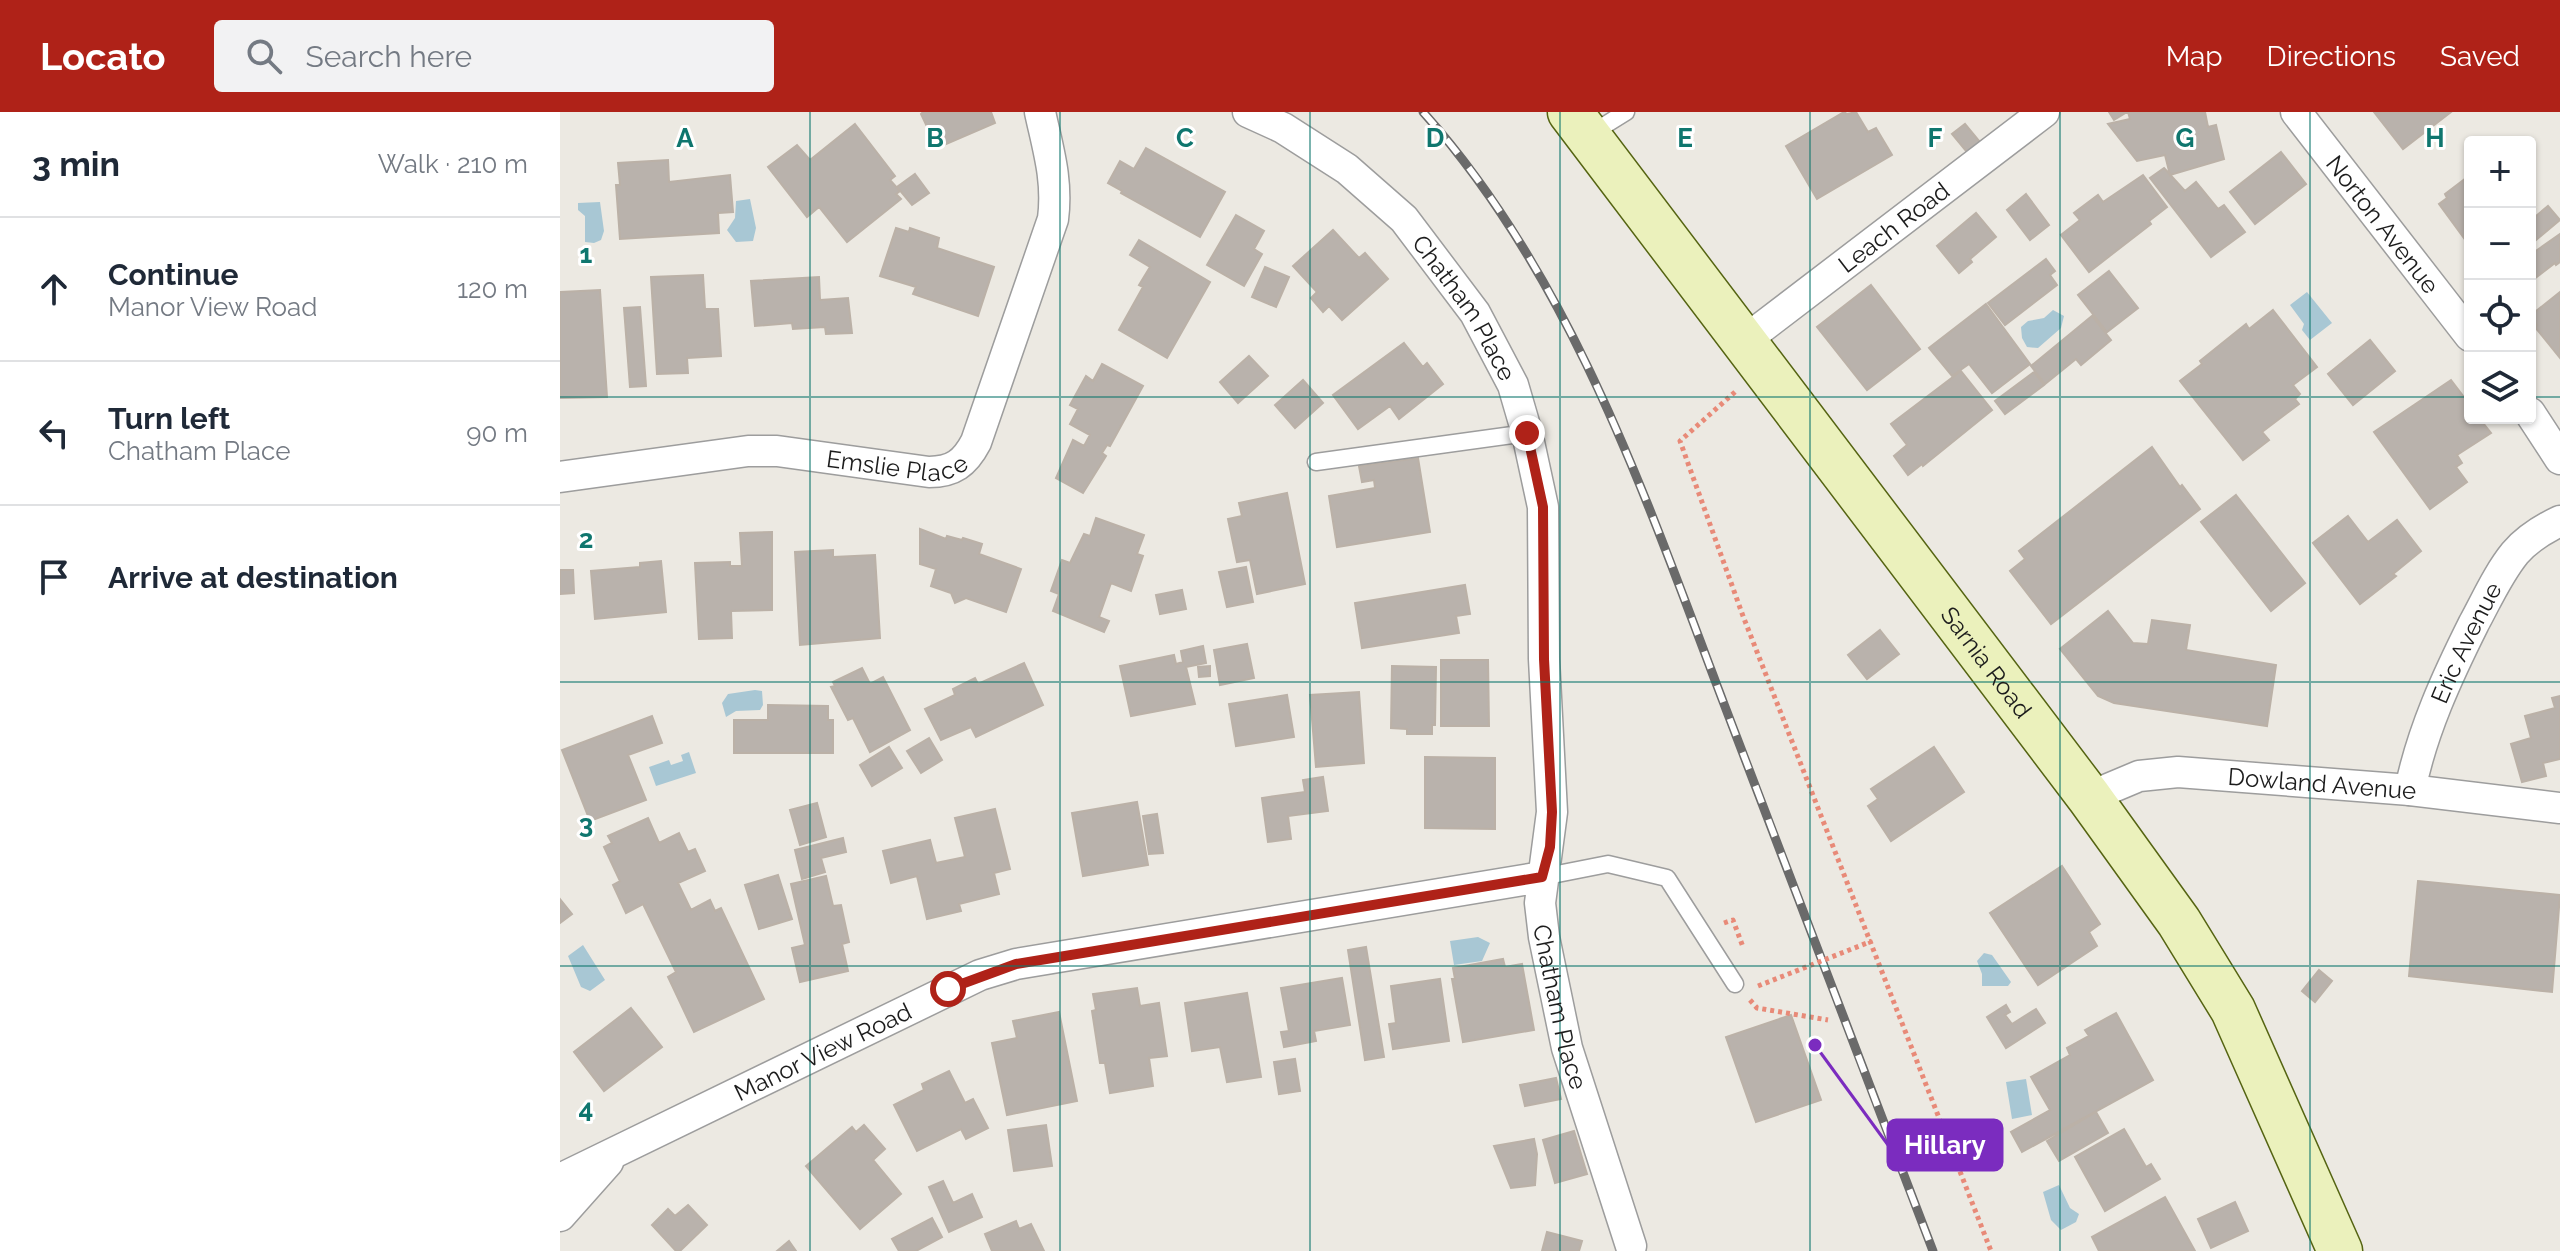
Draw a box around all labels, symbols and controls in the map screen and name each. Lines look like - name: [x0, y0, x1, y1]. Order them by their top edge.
- search box: [214, 20, 774, 92]
- text: Locato: [40, 34, 166, 79]
- icon: search: [242, 34, 286, 78]
- text: Search here: [306, 39, 472, 74]
- text: Map: [2166, 40, 2223, 73]
- text: Directions: [2267, 40, 2396, 73]
- text: Saved: [2440, 40, 2520, 73]
- text: A: [676, 123, 694, 153]
- text: B: [926, 123, 944, 153]
- text: C: [1176, 123, 1194, 153]
- text: D: [1426, 123, 1444, 153]
- text: E: [1677, 123, 1693, 153]
- text: F: [1928, 123, 1943, 153]
- text: G: [2176, 123, 2194, 153]
- text: H: [2425, 123, 2445, 153]
- map controls: [2464, 136, 2536, 424]
- button: +: [2464, 136, 2536, 208]
- text: 3 min: [32, 144, 120, 184]
- text: Walk · 210 m: [378, 149, 528, 179]
- street label: Norton Avenue: [2320, 149, 2446, 299]
- street label: Leach Road: [1832, 175, 1955, 278]
- button: −: [2464, 208, 2536, 280]
- street label: Chatham Place: [1407, 229, 1522, 385]
- text: 1: [580, 239, 593, 269]
- text: Continue: [108, 257, 239, 292]
- icon: ahead: [32, 267, 76, 311]
- text: 120 m: [457, 274, 528, 304]
- button: locate: [2464, 280, 2536, 352]
- text: Manor View Road: [108, 292, 317, 322]
- button: layers: [2464, 352, 2536, 424]
- text: Turn left: [108, 401, 230, 436]
- icon: left: [32, 411, 76, 455]
- route end: [1509, 415, 1545, 451]
- text: 90 m: [466, 418, 528, 448]
- text: Chatham Place: [108, 436, 290, 466]
- street label: Emslie Place: [825, 444, 973, 487]
- text: 2: [579, 524, 593, 554]
- icon: arrive: [32, 555, 76, 599]
- text: Arrive at destination: [108, 560, 398, 595]
- street label: Eric Avenue: [2424, 577, 2507, 707]
- street label: Sarnia Road: [1935, 601, 2038, 723]
- street label: Dowland Avenue: [2227, 761, 2417, 805]
- text: 3: [579, 809, 593, 839]
- street label: Chatham Place: [1528, 923, 1594, 1093]
- route start: [930, 971, 966, 1007]
- street label: Manor View Road: [729, 996, 916, 1107]
- text: 4: [579, 1094, 593, 1124]
- callout: Hillary: [1888, 1120, 2002, 1170]
- text: Hillary: [1904, 1130, 1986, 1160]

